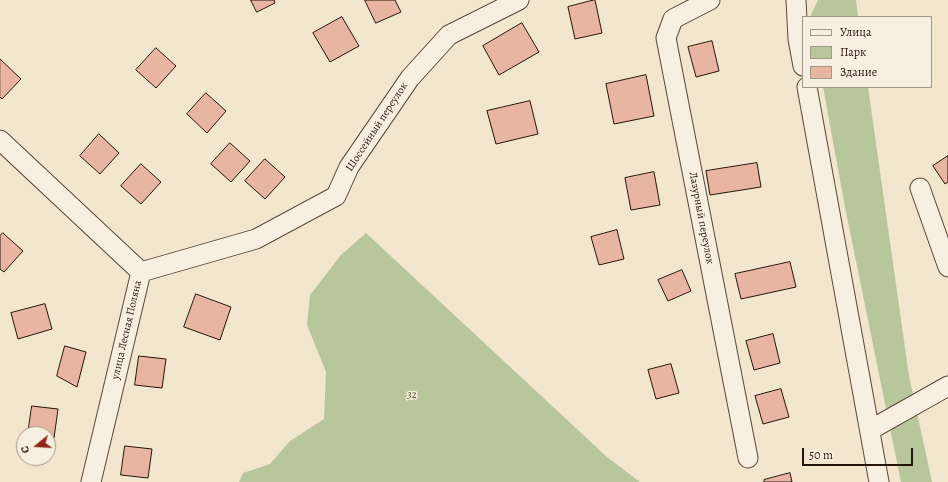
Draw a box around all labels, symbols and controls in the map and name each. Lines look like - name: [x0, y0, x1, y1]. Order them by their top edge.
- legend: [802, 16, 932, 88]
- text: Улица: [840, 24, 871, 40]
- text: Парк: [840, 44, 866, 60]
- text: Здание: [840, 64, 877, 80]
- street label: Шоссейный переулок: [343, 80, 411, 174]
- street label: Лазурный переулок: [686, 171, 716, 265]
- street label: улица Лесная Поляна: [109, 279, 145, 381]
- park label: 32: [407, 388, 417, 402]
- north arrow: [16, 426, 56, 466]
- scale bar: [804, 440, 915, 466]
- text: С: [17, 444, 33, 455]
- text: 50 m: [809, 447, 833, 463]

